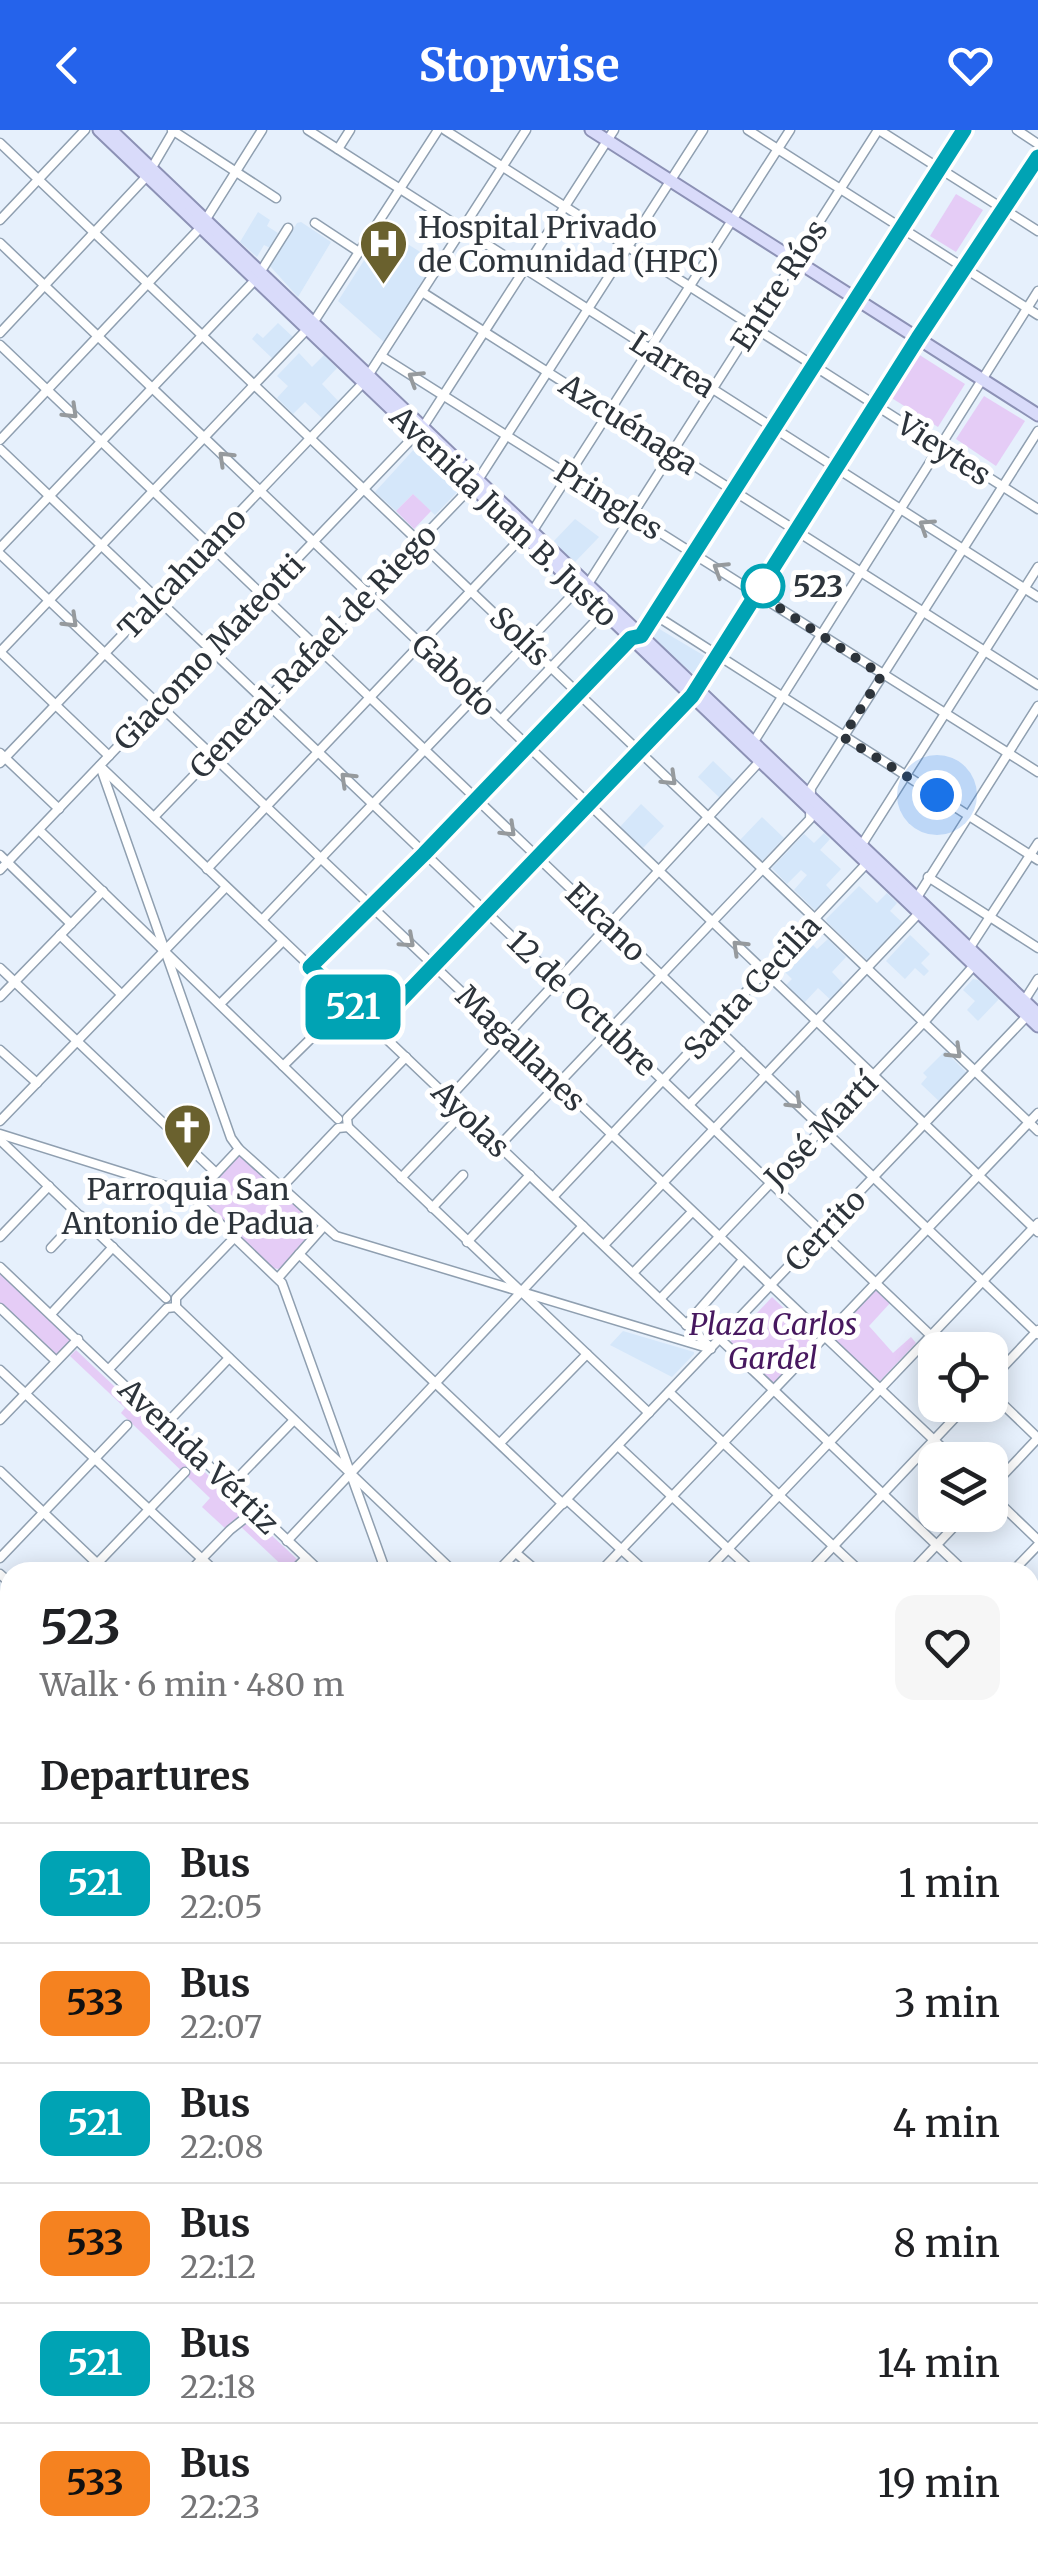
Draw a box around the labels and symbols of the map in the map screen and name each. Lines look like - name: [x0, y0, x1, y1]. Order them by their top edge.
- place label: Hospital Privado de Comunidad (HPC): [418, 208, 719, 280]
- street label: Entre Ríos: [723, 212, 835, 358]
- hospital icon: Hospital Privado de Comunidad (HPC): [357, 218, 409, 286]
- street label: Larrea: [623, 323, 723, 405]
- street label: Azcuénaga: [552, 365, 705, 483]
- one-way arrow: [408, 371, 426, 390]
- street label: Avenida Juan B. Justo: [382, 397, 626, 634]
- one-way arrow: [59, 400, 77, 418]
- street label: Vieytes: [889, 404, 998, 493]
- one-way arrow: [218, 451, 237, 469]
- street label: Pringles: [548, 452, 670, 548]
- street label: Talcahuano: [110, 499, 254, 647]
- street label: General Rafael de Riego: [182, 516, 444, 786]
- one-way arrow: [919, 519, 937, 538]
- street label: Giacomo Mateotti: [106, 546, 312, 758]
- one-way arrow: [713, 563, 731, 582]
- marker: 523: [742, 565, 784, 607]
- place label: 523: [793, 567, 844, 605]
- street label: Solís: [482, 598, 558, 674]
- one-way arrow: [59, 609, 77, 627]
- street label: Gaboto: [404, 626, 504, 724]
- one-way arrow: [658, 767, 676, 785]
- your location: [912, 770, 962, 820]
- one-way arrow: [340, 773, 358, 791]
- one-way arrow: [497, 818, 515, 836]
- street label: Elcano: [558, 875, 654, 969]
- street label: Santa Cecilia: [675, 907, 829, 1067]
- street label: 12 de Octubre: [499, 922, 665, 1084]
- one-way arrow: [396, 929, 415, 947]
- one-way arrow: [733, 941, 751, 959]
- line badge: 521: [296, 974, 410, 1040]
- street label: Magallanes: [448, 977, 594, 1119]
- one-way arrow: [944, 1040, 962, 1058]
- street label: José Martí: [756, 1063, 886, 1197]
- street label: Ayolas: [423, 1072, 518, 1165]
- one-way arrow: [783, 1090, 801, 1108]
- church icon: Parroquia San Antonio de Padua: [162, 1102, 214, 1170]
- place label: Parroquia San Antonio de Padua: [61, 1170, 314, 1242]
- street label: Cerrito: [777, 1181, 873, 1279]
- park label: Plaza Carlos Gardel: [689, 1305, 857, 1377]
- street label: Avenida Vértiz: [110, 1369, 287, 1542]

